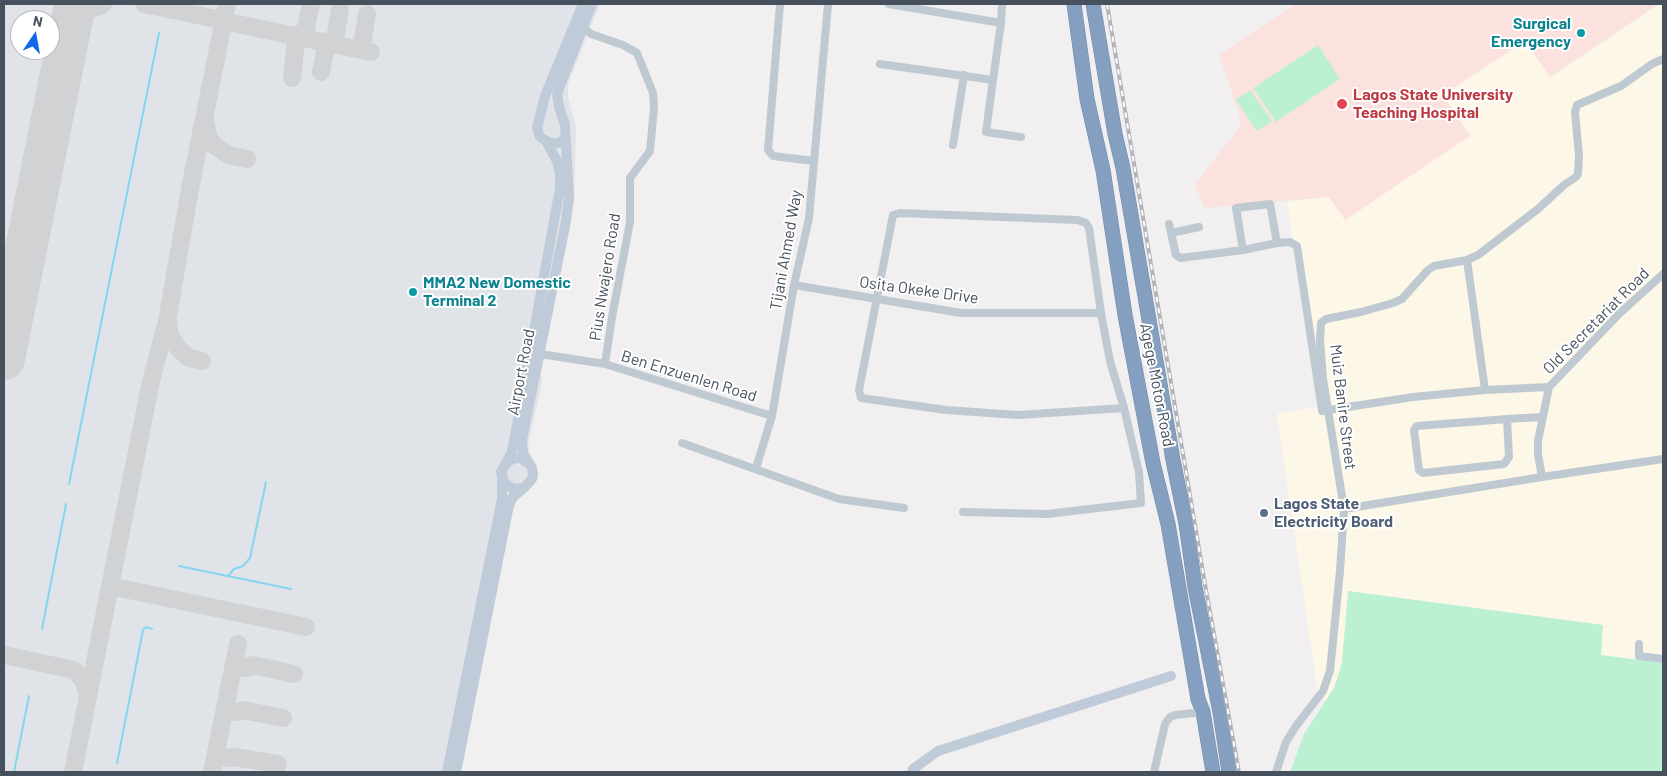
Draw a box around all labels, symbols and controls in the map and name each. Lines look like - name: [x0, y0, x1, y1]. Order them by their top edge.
- north arrow: [10, 10, 60, 60]
- text: N: [32, 12, 44, 30]
- place label: Surgical Emergency: [1491, 14, 1571, 52]
- marker: Surgical Emergency: [1575, 27, 1587, 39]
- place label: Lagos State University Teaching Hospital: [1353, 85, 1513, 123]
- marker: Lagos State University Teaching Hospital: [1335, 97, 1349, 111]
- street label: Tijani Ahmed Way: [766, 188, 806, 312]
- street label: Pius Nwajero Road: [585, 212, 625, 342]
- street label: Old Secretariat Road: [1539, 264, 1653, 378]
- street label: Osita Okeke Drive: [858, 272, 980, 308]
- place label: MMA2 New Domestic Terminal 2: [423, 273, 571, 311]
- marker: MMA2 New Domestic Terminal 2: [407, 286, 419, 298]
- street label: Agege Motor Road: [1136, 322, 1178, 448]
- street label: Airport Road: [503, 327, 539, 417]
- street label: Muiz Banire Street: [1326, 343, 1360, 471]
- street label: Ben Enzuenlen Road: [619, 346, 759, 406]
- place label: Lagos State Electricity Board: [1274, 494, 1393, 532]
- marker: Lagos State Electricity Board: [1258, 507, 1270, 519]

